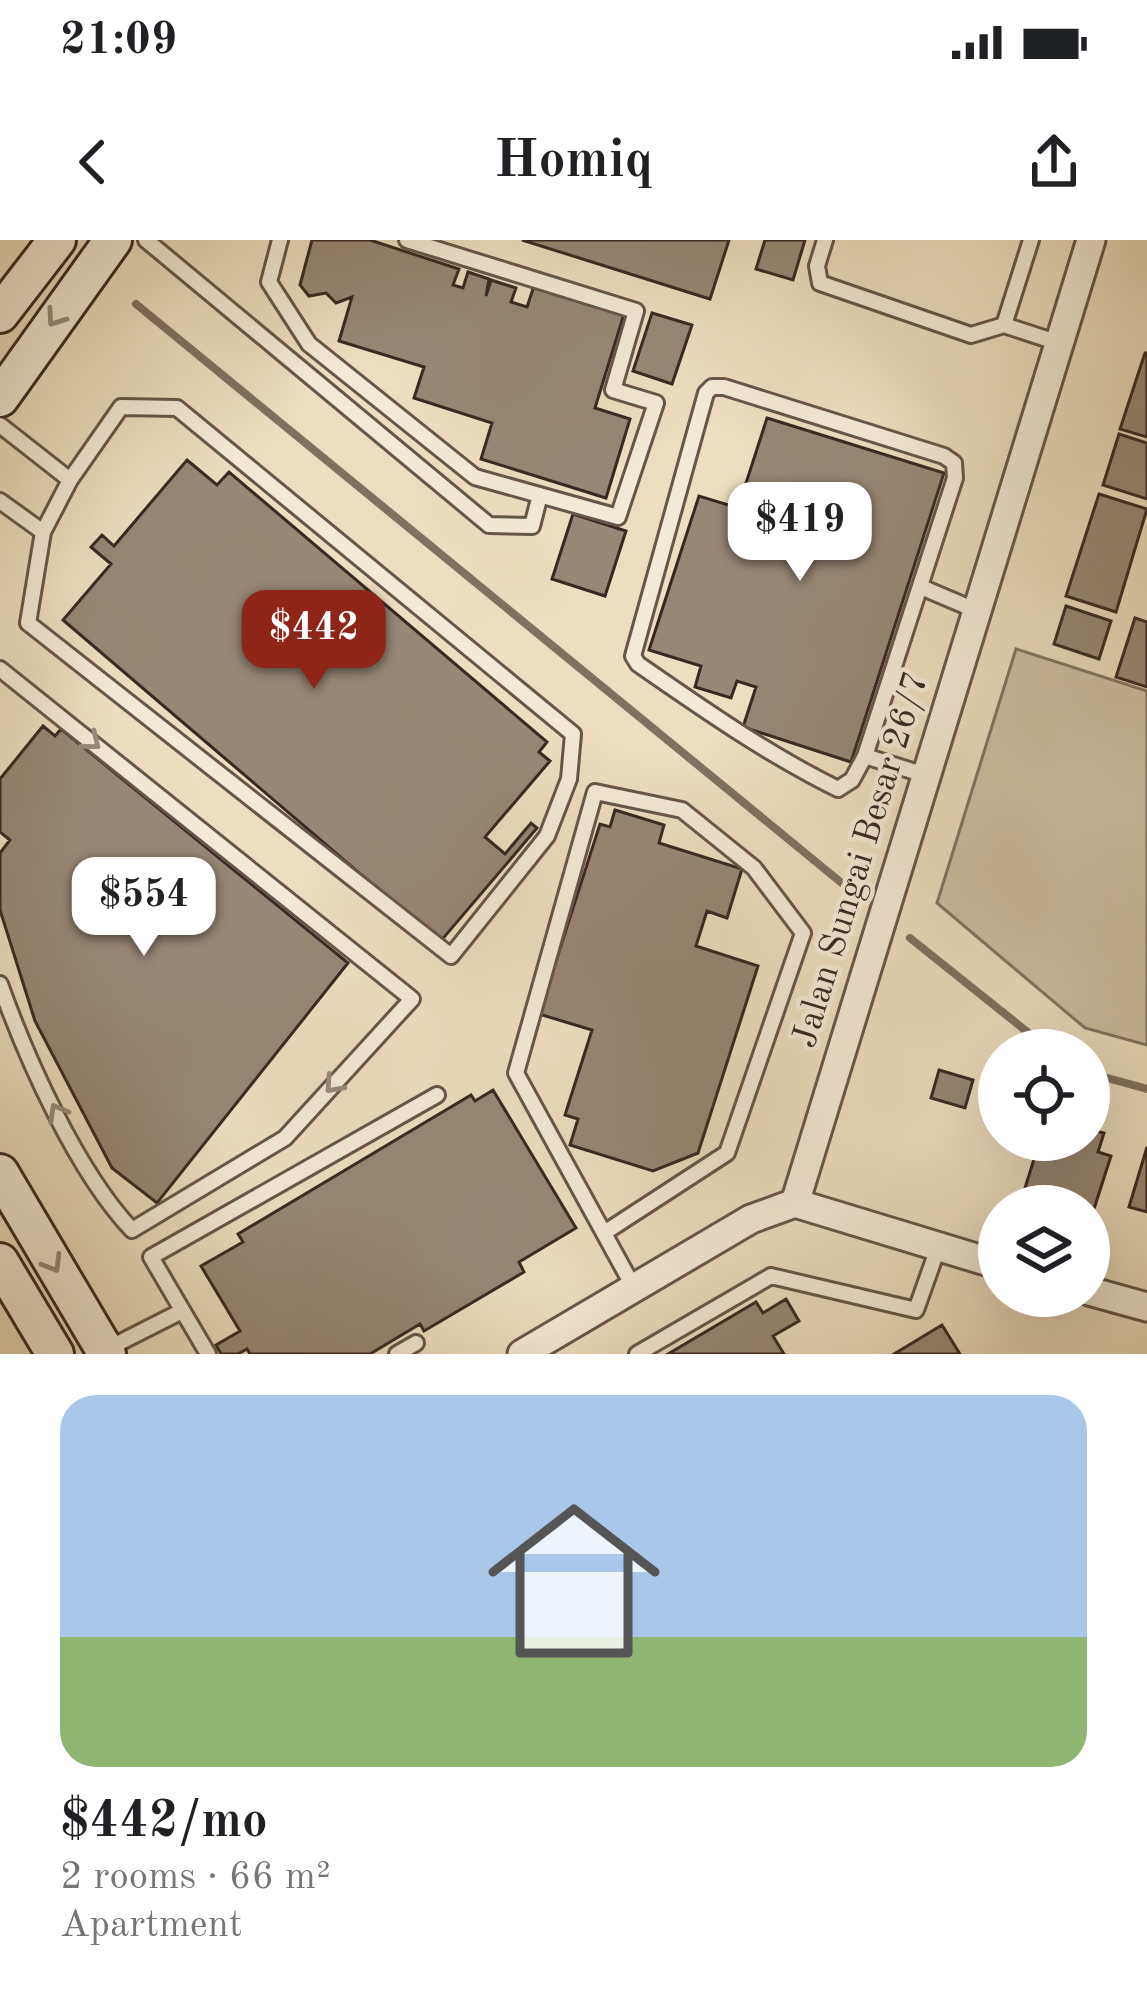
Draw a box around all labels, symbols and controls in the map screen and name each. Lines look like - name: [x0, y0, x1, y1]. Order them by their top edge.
- text: 21:09: [60, 19, 177, 64]
- icon: back: [60, 129, 126, 195]
- icon: share: [1021, 129, 1087, 195]
- text: Homiq: [494, 135, 653, 189]
- one-way arrow: [47, 305, 69, 327]
- pin: $419: [729, 482, 871, 584]
- text: $419: [755, 501, 845, 540]
- pin: $442: [243, 590, 385, 692]
- text: $442: [269, 609, 359, 648]
- street label: Jalan Sungai Besar 26/7: [788, 668, 936, 1052]
- one-way arrow: [78, 728, 100, 749]
- pin: $554: [73, 857, 215, 959]
- text: $554: [99, 876, 189, 915]
- map controls: [978, 1029, 1110, 1317]
- button: locate: [978, 1029, 1110, 1161]
- one-way arrow: [326, 1071, 347, 1092]
- one-way arrow: [48, 1104, 71, 1125]
- button: layers: [978, 1185, 1110, 1317]
- one-way arrow: [39, 1251, 62, 1273]
- icon: home: [466, 1473, 682, 1689]
- text: $442/mo: [60, 1797, 268, 1848]
- text: 2 rooms · 66 m²: [60, 1858, 331, 1897]
- text: Apartment: [60, 1906, 243, 1945]

